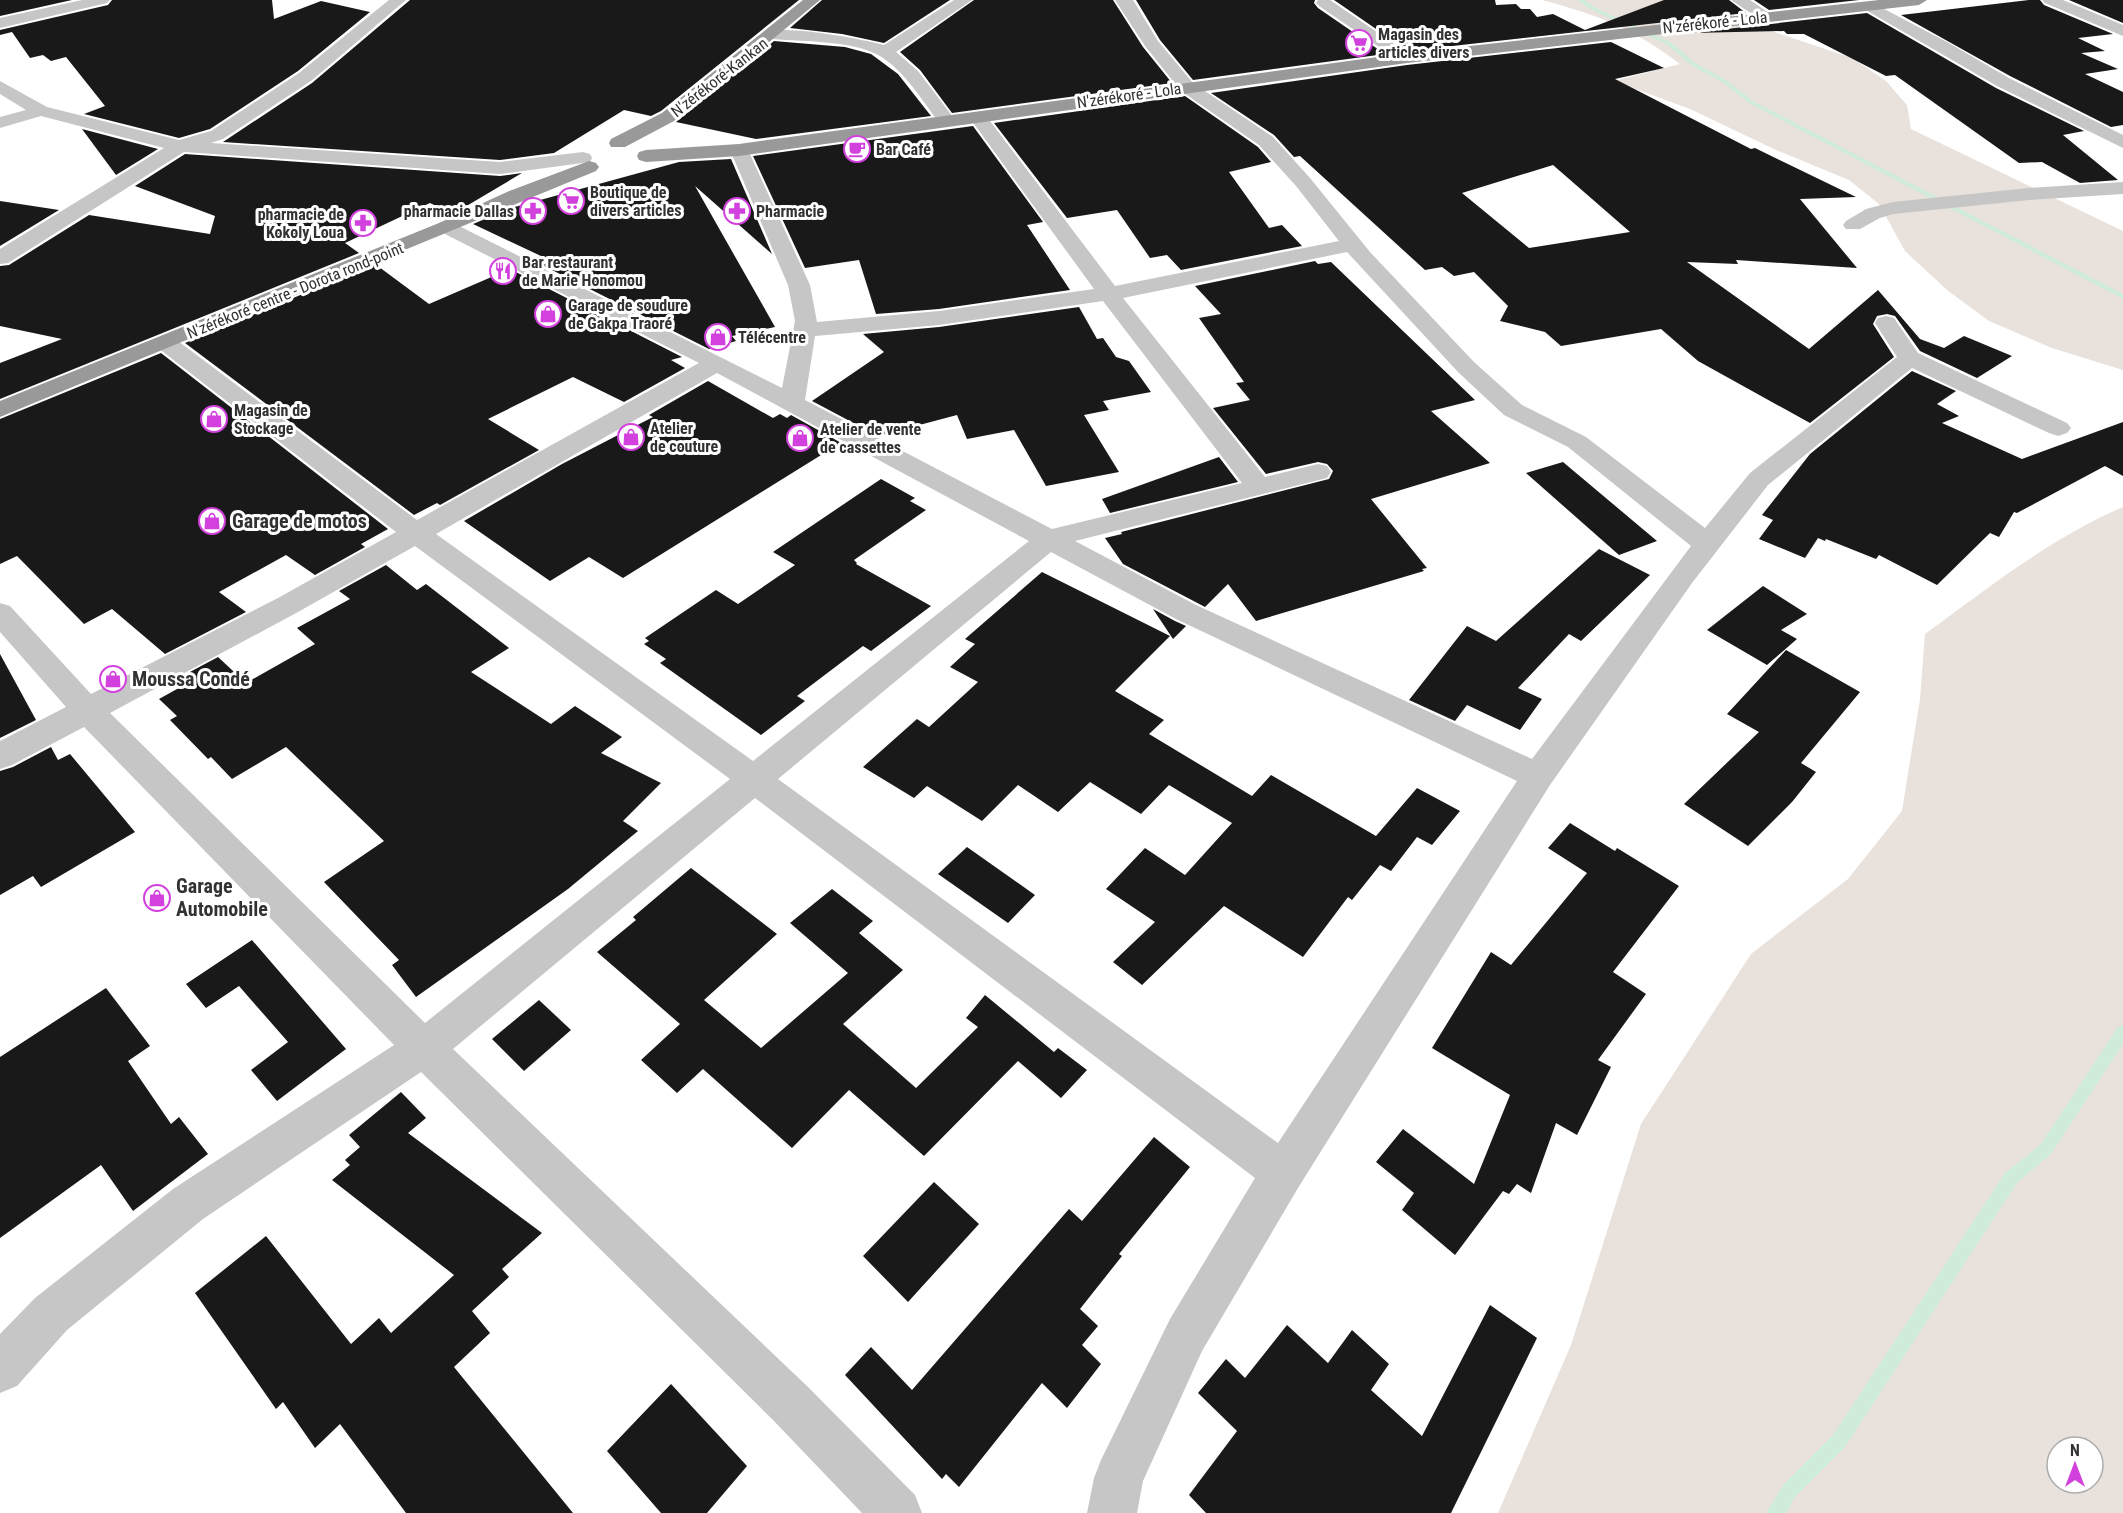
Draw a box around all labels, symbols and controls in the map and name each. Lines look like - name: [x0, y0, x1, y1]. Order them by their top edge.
- street label: N'zérékoré - Lola: [1662, 8, 1768, 37]
- place label: Magasin des articles divers: [1378, 25, 1469, 62]
- supermarket icon: Magasin des articles divers: [1344, 28, 1374, 58]
- street label: N'zérékoré-Kankan: [667, 34, 771, 121]
- street label: N'zérékoré - Lola: [1076, 79, 1182, 112]
- cafe icon: Bar Café: [842, 134, 872, 164]
- place label: Bar Café: [876, 140, 931, 159]
- place label: Boutique de divers articles: [590, 183, 681, 220]
- supermarket icon: Boutique de divers articles: [556, 186, 586, 216]
- pharmacy icon: pharmacie Dallas: [518, 196, 548, 226]
- pharmacy icon: Pharmacie: [722, 196, 752, 226]
- place label: pharmacie Dallas: [404, 202, 514, 221]
- place label: Pharmacie: [756, 202, 825, 221]
- place label: pharmacie de Kokoly Loua: [258, 205, 344, 242]
- pharmacy icon: pharmacie de Kokoly Loua: [348, 208, 378, 238]
- street label: N'zérékoré centre - Dorota rond-point: [184, 238, 406, 343]
- place label: Bar restaurant de Marie Honomou: [522, 253, 643, 290]
- restaurant icon: Bar restaurant de Marie Honomou: [488, 256, 518, 286]
- place label: Garage de soudure de Gakpa Traoré: [568, 296, 688, 333]
- shop icon: Garage de soudure de Gakpa Traoré: [533, 299, 563, 329]
- shop icon: Télécentre: [703, 322, 733, 352]
- place label: Télécentre: [738, 328, 806, 347]
- place label: Magasin de Stockage: [234, 401, 308, 438]
- shop icon: Magasin de Stockage: [199, 404, 229, 434]
- place label: Atelier de couture: [650, 419, 718, 456]
- place label: Atelier de vente de cassettes: [820, 420, 921, 457]
- shop icon: Atelier de couture: [616, 422, 646, 452]
- shop icon: Atelier de vente de cassettes: [785, 423, 815, 453]
- shop icon: Garage de motos: [197, 506, 227, 536]
- place label: Garage de motos: [232, 509, 367, 533]
- shop icon: Moussa Condé: [98, 664, 128, 694]
- place label: Moussa Condé: [132, 667, 250, 691]
- place label: Garage Automobile: [176, 874, 268, 921]
- shop icon: Garage Automobile: [142, 883, 172, 913]
- north arrow: [2045, 1435, 2105, 1495]
- text: N: [2070, 1441, 2080, 1460]

